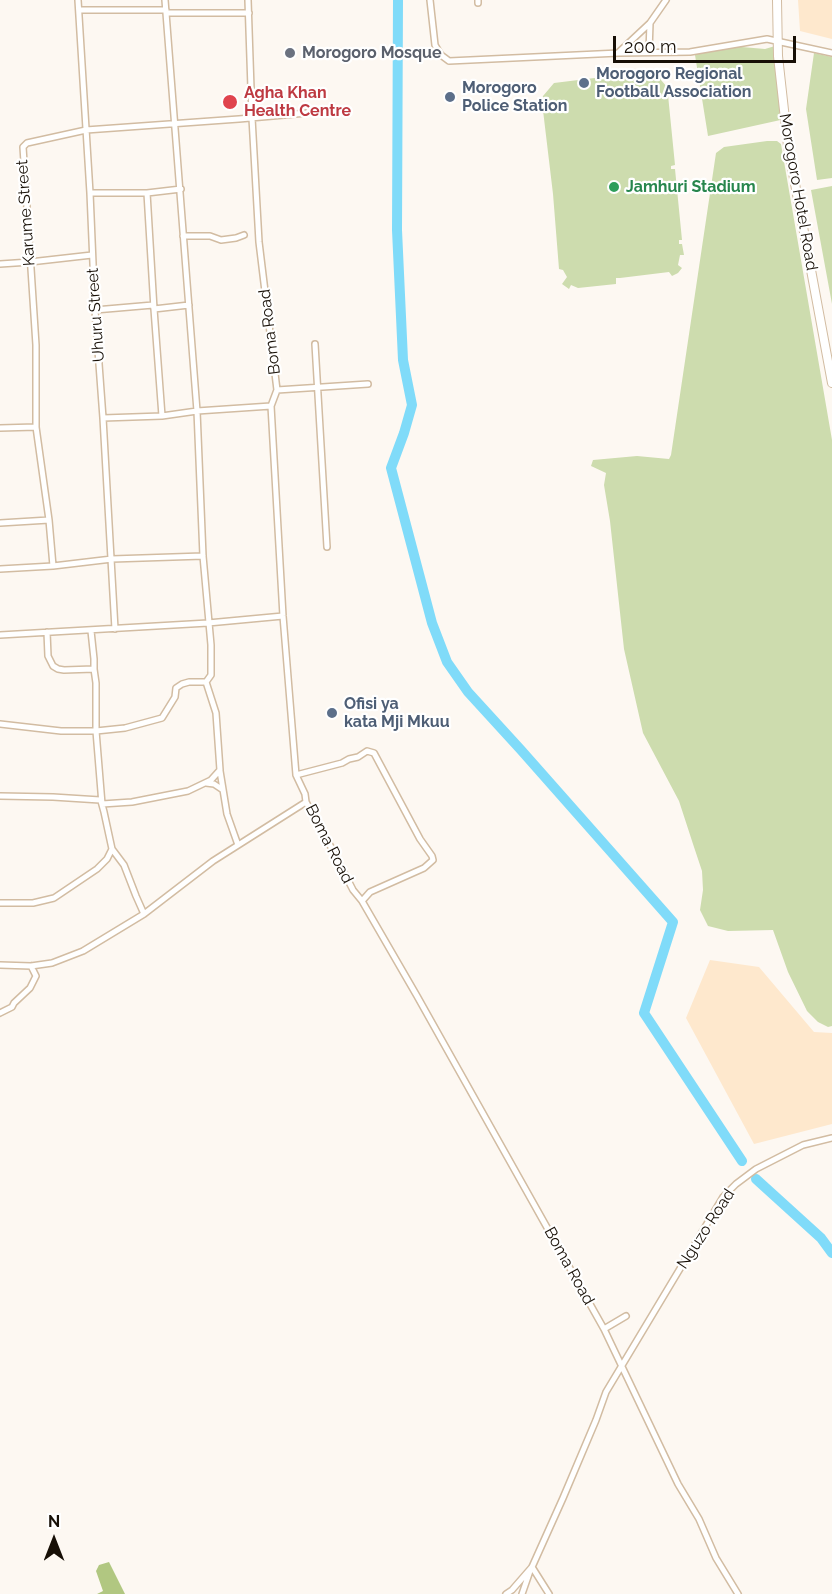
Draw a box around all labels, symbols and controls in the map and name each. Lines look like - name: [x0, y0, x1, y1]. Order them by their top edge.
- scale bar: [616, 24, 799, 62]
- text: 200 m: [624, 36, 677, 57]
- place label: Morogoro Mosque: [302, 43, 442, 63]
- marker: Morogoro Mosque: [283, 46, 297, 60]
- place label: Morogoro Regional Football Association: [596, 64, 751, 102]
- marker: Morogoro Regional Football Association: [577, 76, 591, 90]
- place label: Morogoro Police Station: [462, 78, 567, 116]
- place label: Agha Khan Health Centre: [244, 83, 351, 121]
- marker: Morogoro Police Station: [443, 90, 457, 104]
- marker: Agha Khan Health Centre: [221, 93, 239, 111]
- street label: Morogoro Hotel Road: [775, 112, 821, 272]
- street label: Karume Street: [13, 159, 39, 267]
- place label: Jamhuri Stadium: [626, 177, 756, 197]
- marker: Jamhuri Stadium: [607, 180, 621, 194]
- street label: Uhuru Street: [83, 267, 109, 363]
- street label: Boma Road: [255, 288, 285, 376]
- place label: Ofisi ya kata Mji Mkuu: [344, 694, 450, 732]
- marker: Ofisi ya kata Mji Mkuu: [325, 706, 339, 720]
- street label: Boma Road: [301, 801, 357, 887]
- street label: Nguzo Road: [673, 1185, 739, 1273]
- street label: Boma Road: [540, 1224, 598, 1308]
- north arrow: [24, 1510, 84, 1570]
- text: N: [48, 1512, 60, 1531]

